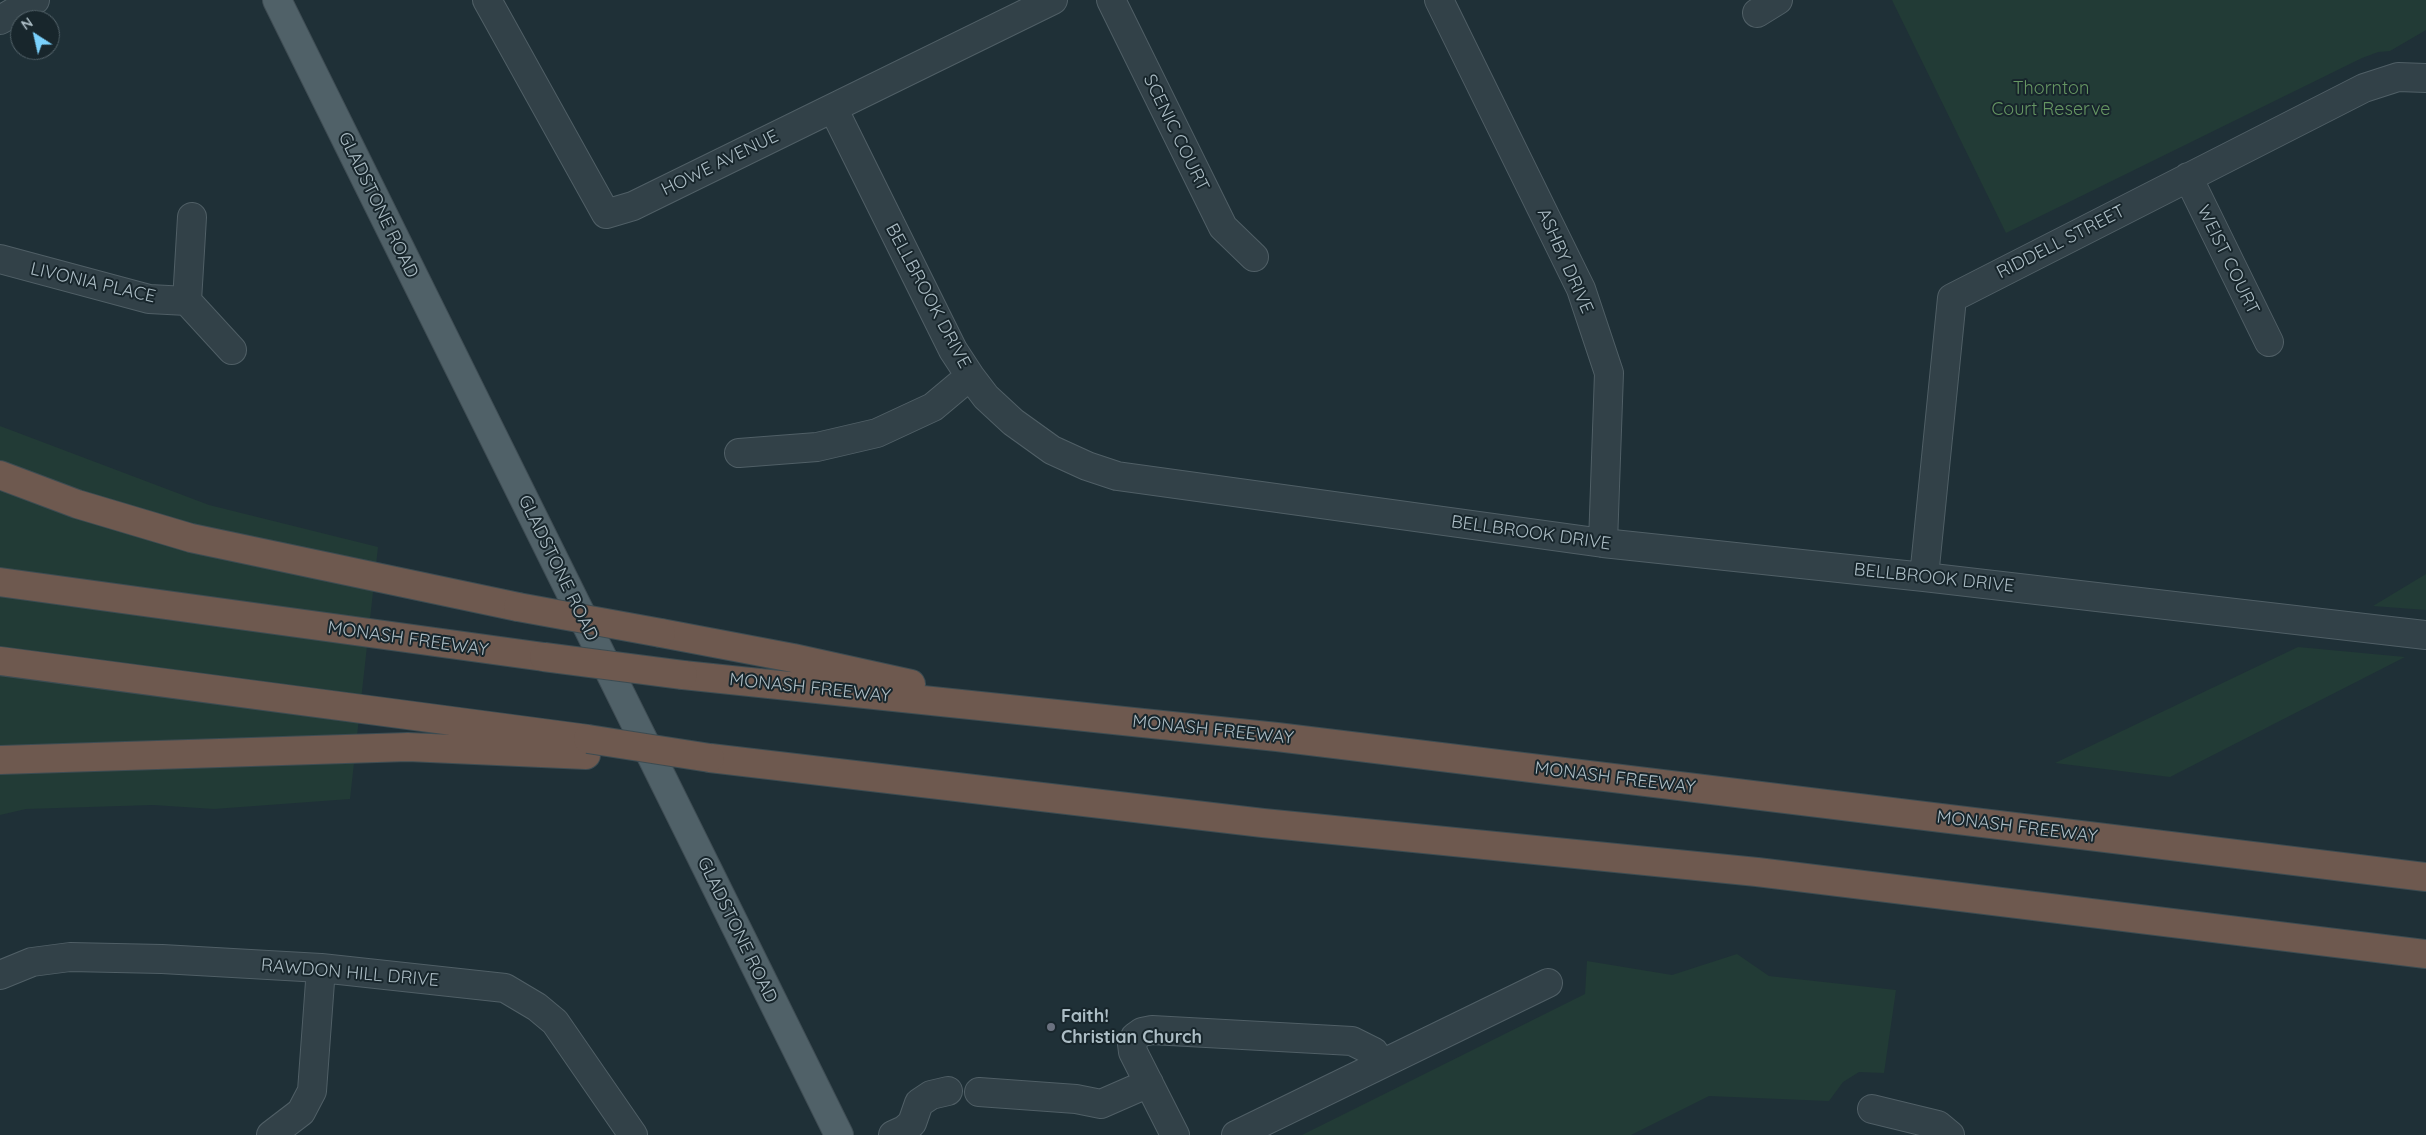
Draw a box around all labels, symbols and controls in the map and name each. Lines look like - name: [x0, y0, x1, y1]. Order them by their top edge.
- north arrow: [10, 10, 60, 60]
- text: N: [18, 13, 36, 34]
- street label: SCENIC COURT: [1138, 71, 1214, 195]
- park label: Thornton Court Reserve: [1992, 78, 2110, 120]
- street label: HOWE AVENUE: [658, 125, 782, 201]
- street label: GLADSTONE ROAD: [333, 129, 423, 281]
- street label: RIDDELL STREET: [1993, 200, 2129, 284]
- street label: WEIST COURT: [2192, 202, 2264, 318]
- street label: ASHBY DRIVE: [1532, 205, 1598, 317]
- street label: BELLBROOK DRIVE: [881, 220, 975, 372]
- street label: LIVONIA PLACE: [28, 258, 158, 308]
- street label: GLADSTONE ROAD: [513, 492, 603, 644]
- street label: BELLBROOK DRIVE: [1450, 511, 1612, 555]
- street label: BELLBROOK DRIVE: [1853, 559, 2015, 597]
- street label: MONASH FREEWAY: [326, 617, 490, 661]
- street label: MONASH FREEWAY: [728, 669, 892, 707]
- street label: MONASH FREEWAY: [1131, 711, 1295, 749]
- street label: MONASH FREEWAY: [1533, 757, 1697, 799]
- street label: MONASH FREEWAY: [1935, 806, 2099, 848]
- street label: GLADSTONE ROAD: [692, 854, 782, 1006]
- street label: RAWDON HILL DRIVE: [260, 954, 440, 992]
- place label: Faith! Christian Church: [1061, 1006, 1202, 1048]
- marker: Faith! Christian Church: [1045, 1021, 1057, 1033]

